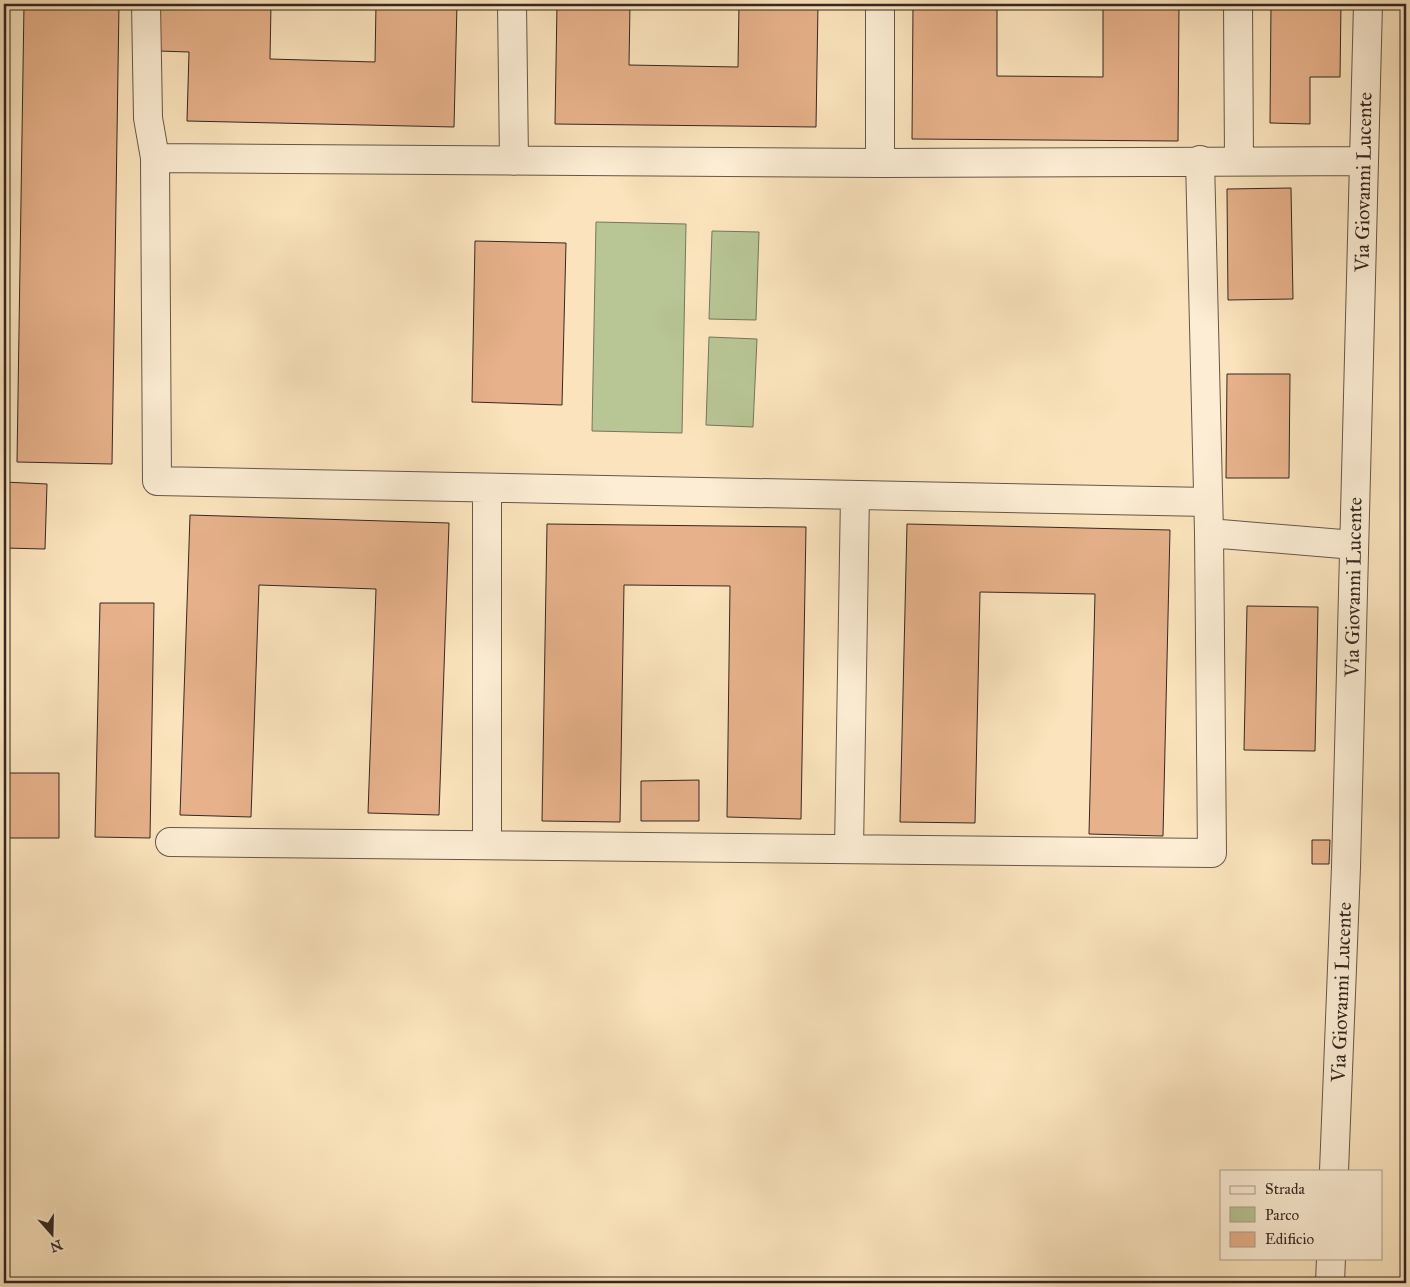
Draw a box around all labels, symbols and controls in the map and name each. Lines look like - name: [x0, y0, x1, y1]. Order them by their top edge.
- street label: Via Giovanni Lucente: [1349, 92, 1377, 273]
- street label: Via Giovanni Lucente: [1339, 497, 1367, 678]
- street label: Via Giovanni Lucente: [1326, 902, 1356, 1083]
- legend: [1220, 1170, 1382, 1260]
- text: Strada: [1265, 1180, 1305, 1198]
- text: Parco: [1265, 1206, 1300, 1224]
- north arrow: [28, 1210, 78, 1260]
- text: Edificio: [1265, 1230, 1314, 1248]
- text: N: [48, 1236, 65, 1256]

